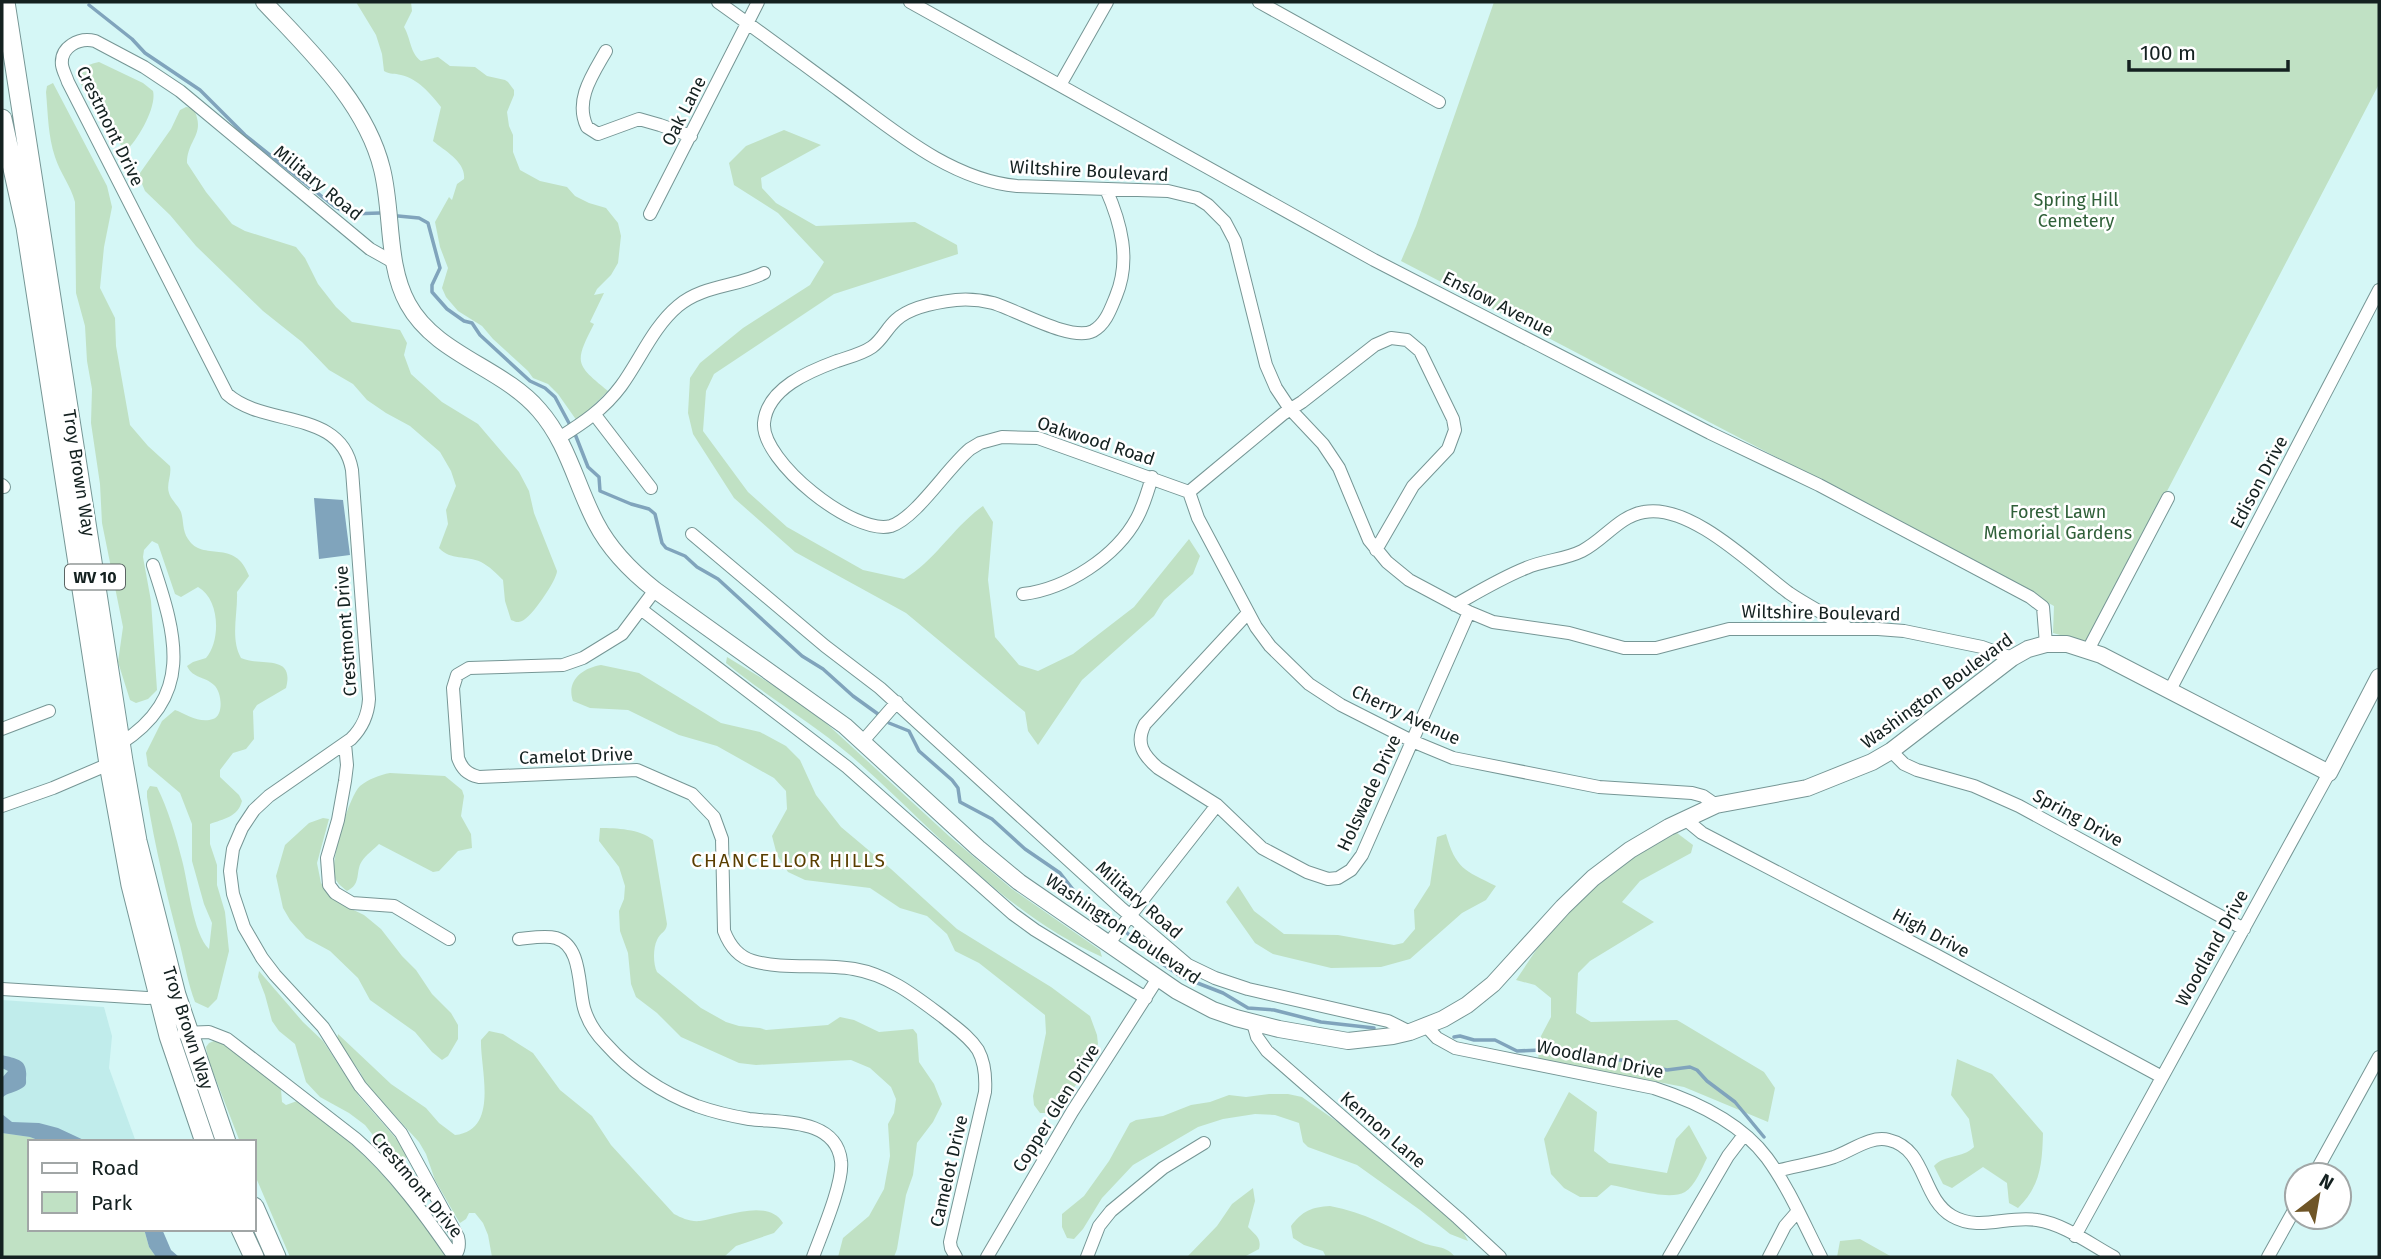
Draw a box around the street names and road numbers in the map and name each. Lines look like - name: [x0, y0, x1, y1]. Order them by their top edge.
- street label: Crestmont Drive: [71, 62, 149, 190]
- street label: Oak Lane: [657, 73, 711, 149]
- street label: Military Road: [269, 141, 367, 225]
- street label: Wiltshire Boulevard: [1009, 156, 1169, 186]
- street label: Enslow Avenue: [1439, 267, 1557, 341]
- street label: Troy Brown Way: [58, 408, 100, 538]
- street label: Oakwood Road: [1034, 412, 1158, 470]
- street label: Edison Drive: [2225, 432, 2293, 532]
- road number: WV 10: [65, 564, 125, 590]
- street label: Crestmont Drive: [330, 565, 362, 697]
- street label: Wiltshire Boulevard: [1741, 601, 1901, 625]
- street label: Washington Boulevard: [1857, 629, 2017, 753]
- street label: Cherry Avenue: [1348, 680, 1464, 750]
- street label: Holswade Drive: [1332, 731, 1406, 855]
- street label: Camelot Drive: [519, 743, 633, 769]
- street label: Spring Drive: [2029, 784, 2127, 852]
- street label: Military Road: [1091, 856, 1187, 944]
- street label: Washington Boulevard: [1041, 869, 1205, 989]
- street label: Woodland Drive: [2171, 886, 2253, 1010]
- street label: High Drive: [1889, 904, 1973, 962]
- street label: Troy Brown Way: [158, 964, 218, 1092]
- street label: Woodland Drive: [1534, 1035, 1666, 1083]
- street label: Copper Glen Drive: [1008, 1040, 1104, 1176]
- street label: Kennon Lane: [1336, 1087, 1430, 1173]
- street label: Camelot Drive: [925, 1113, 973, 1229]
- street label: Crestmont Drive: [367, 1128, 467, 1242]

